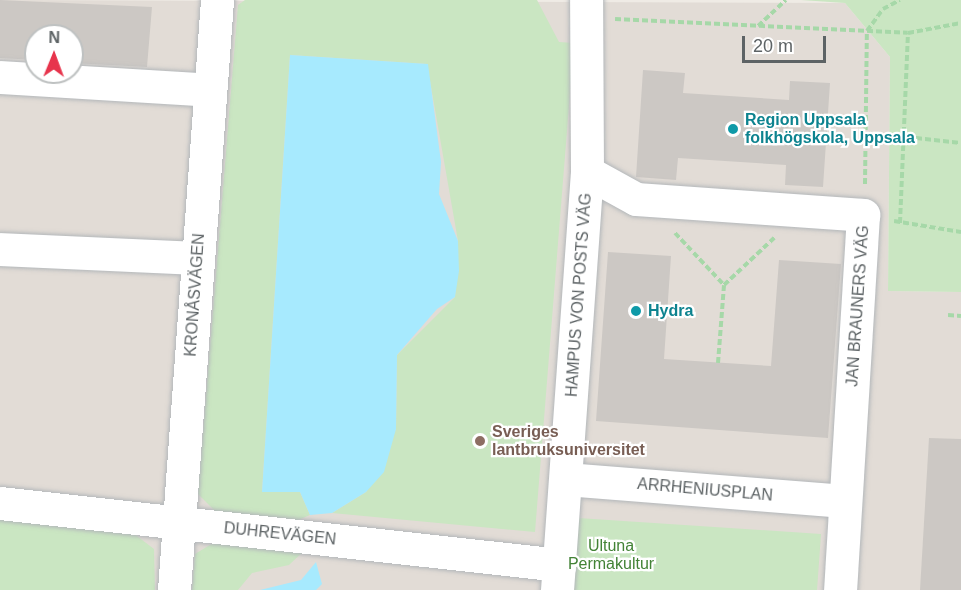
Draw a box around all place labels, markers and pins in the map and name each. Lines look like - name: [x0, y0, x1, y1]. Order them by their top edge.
- place label: Region Uppsala folkhögskola, Uppsala: [745, 110, 915, 148]
- marker: Region Uppsala folkhögskola, Uppsala: [726, 122, 740, 136]
- place label: Hydra: [648, 301, 693, 321]
- marker: Hydra: [629, 304, 643, 318]
- place label: Sveriges lantbruksuniversitet: [492, 422, 645, 460]
- marker: Sveriges lantbruksuniversitet: [473, 434, 487, 448]

